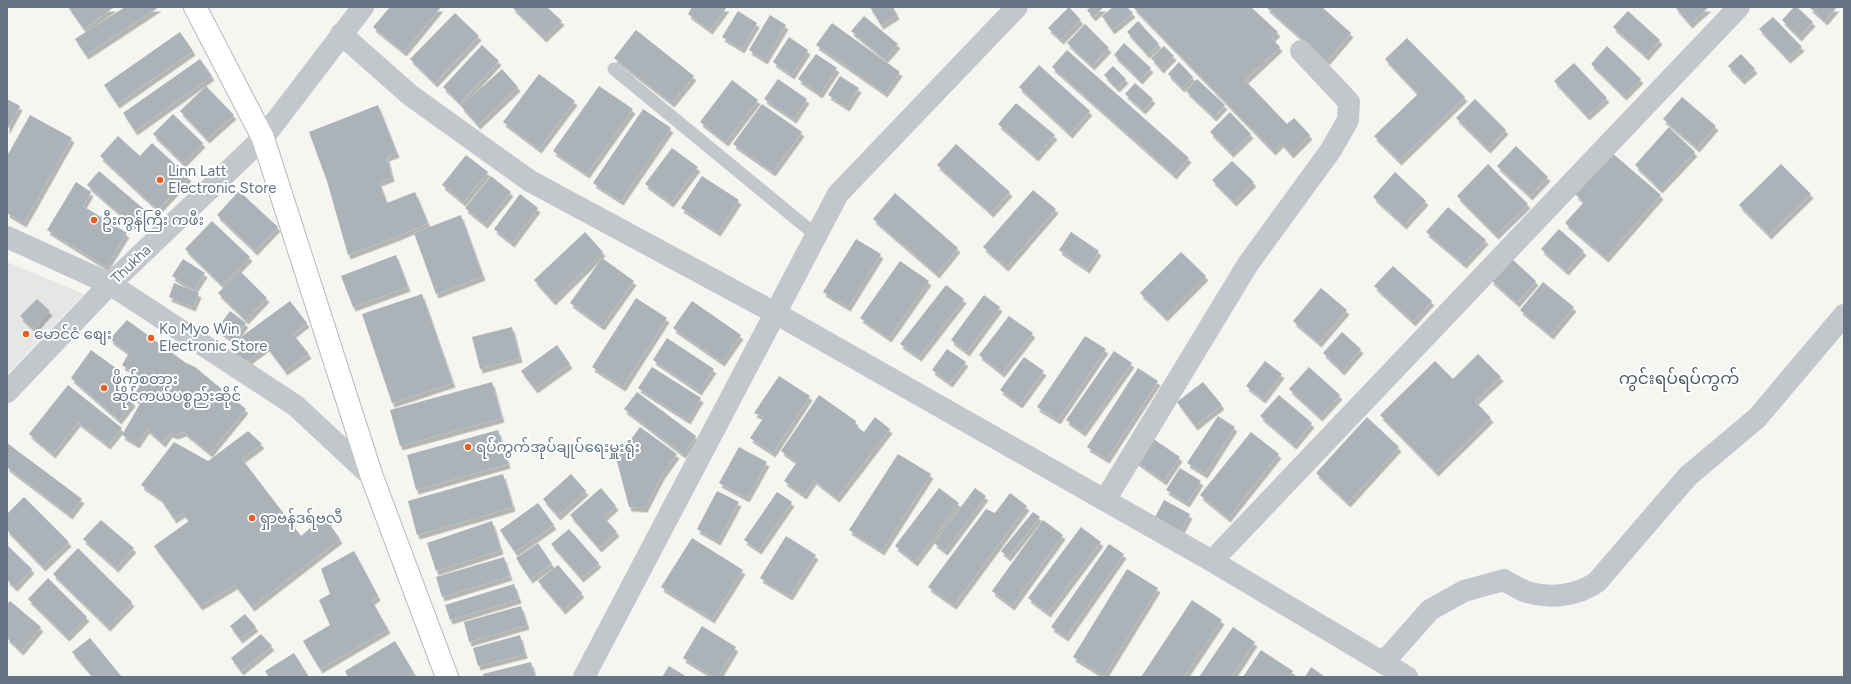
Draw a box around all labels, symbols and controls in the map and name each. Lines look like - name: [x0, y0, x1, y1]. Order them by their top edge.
- place label: Linn Latt Electronic Store: [168, 162, 276, 197]
- marker: Linn Latt Electronic Store: [155, 175, 165, 185]
- place label: ဦးကွန်ကြီး ကဖီး: [102, 210, 204, 232]
- marker: ဦးကွန်ကြီး ကဖီး: [89, 215, 99, 225]
- street label: Thukha: [107, 241, 155, 287]
- place label: Ko Myo Win Electronic Store: [159, 320, 267, 355]
- place label: မောင်ငံ စျေး: [34, 324, 112, 346]
- marker: မောင်ငံ စျေး: [21, 329, 31, 339]
- marker: Ko Myo Win Electronic Store: [146, 333, 156, 343]
- district label: ကွင်းရပ်ရပ်ကွက်: [1619, 367, 1739, 392]
- place label: ဖိုက်စတား ဆိုင်ကယ်ပစ္စည်းဆိုင်: [112, 369, 241, 408]
- marker: ဖိုက်စတား ဆိုင်ကယ်ပစ္စည်းဆိုင်: [99, 383, 109, 393]
- place label: ရပ်ကွက်အုပ်ချုပ်ရေးမှူးရုံး: [476, 437, 640, 459]
- marker: ရပ်ကွက်အုပ်ချုပ်ရေးမှူးရုံး: [463, 442, 473, 452]
- place label: ရှာဗန်ဒရ်ဗလီ: [260, 508, 343, 530]
- marker: ရှာဗန်ဒရ်ဗလီ: [247, 513, 257, 523]

